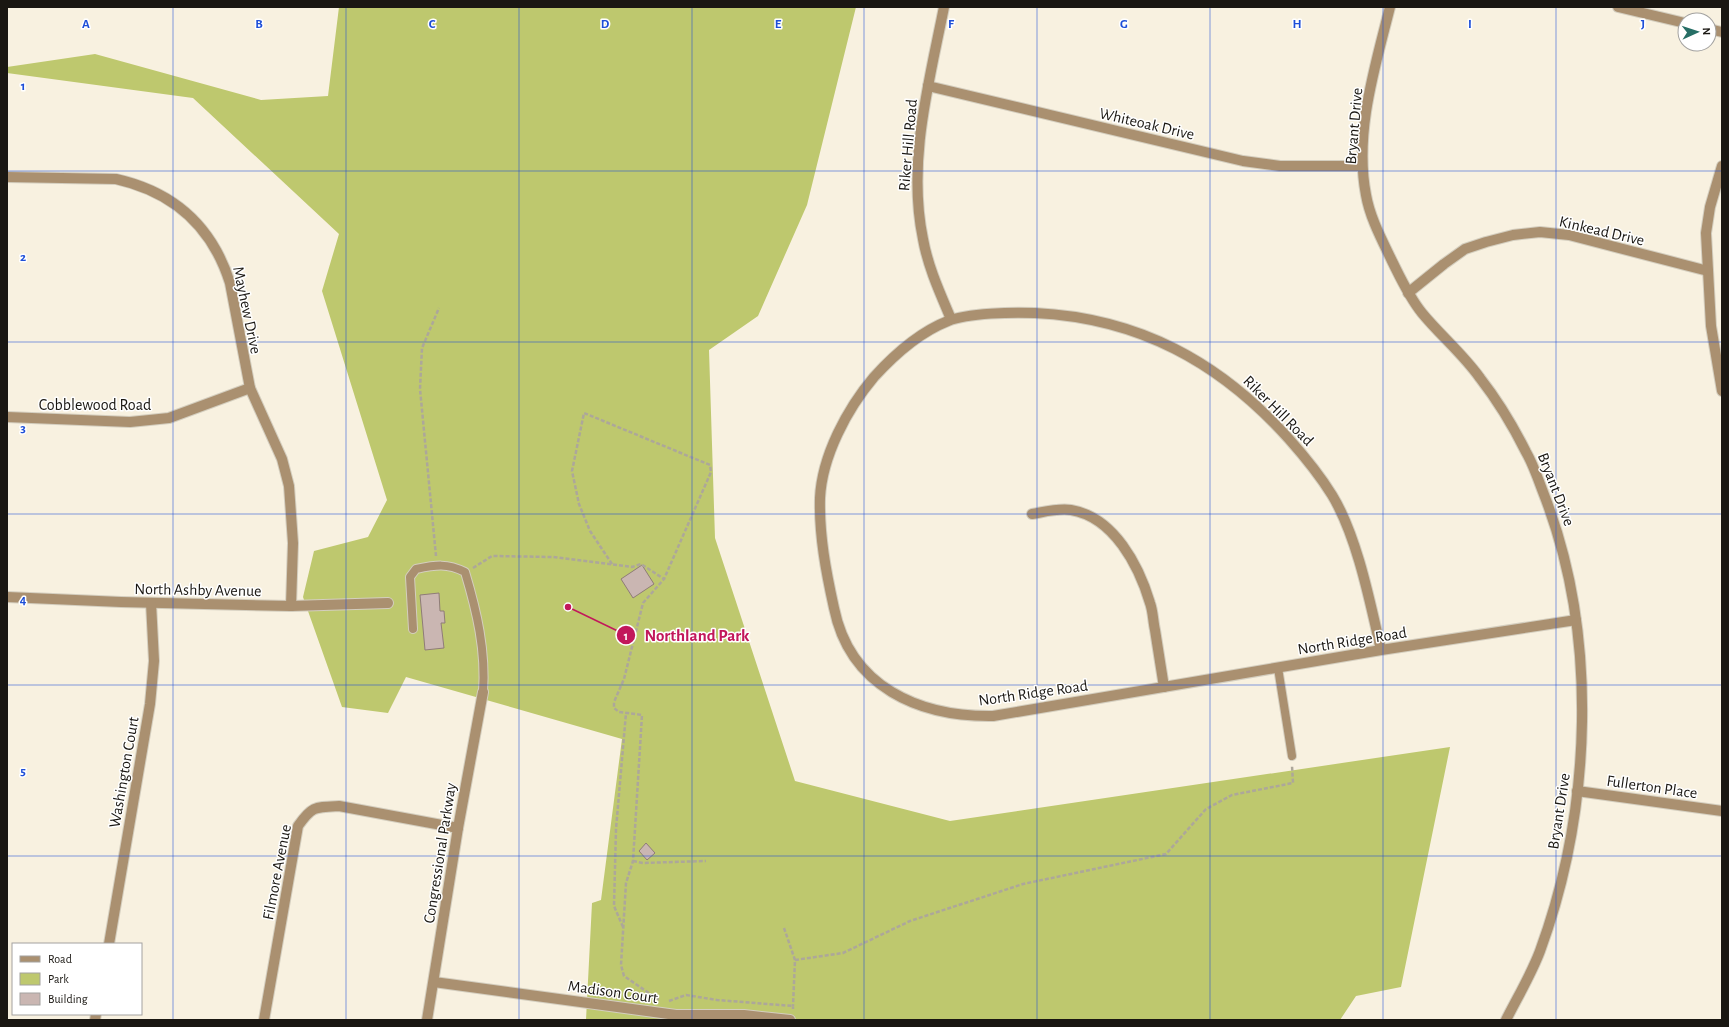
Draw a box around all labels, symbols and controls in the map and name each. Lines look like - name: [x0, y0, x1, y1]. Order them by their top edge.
- north arrow: [1677, 12, 1717, 52]
- text: A: [82, 18, 90, 31]
- text: B: [255, 18, 263, 31]
- text: C: [429, 18, 436, 31]
- text: D: [601, 18, 610, 31]
- text: E: [775, 18, 782, 31]
- text: F: [948, 18, 955, 31]
- text: G: [1120, 18, 1128, 31]
- text: H: [1292, 18, 1302, 31]
- text: I: [1468, 18, 1472, 31]
- text: J: [1641, 18, 1645, 31]
- text: N: [1701, 27, 1712, 36]
- text: 1: [21, 80, 25, 93]
- street label: Bryant Drive: [1343, 87, 1366, 165]
- street label: Riker Hill Road: [896, 98, 920, 192]
- street label: Whiteoak Drive: [1098, 105, 1196, 143]
- street label: Kinkead Drive: [1558, 213, 1646, 249]
- text: 2: [20, 251, 26, 264]
- street label: Mayhew Drive: [229, 265, 264, 356]
- street label: Riker Hill Road: [1240, 372, 1317, 449]
- street label: Cobblewood Road: [39, 397, 151, 413]
- text: 3: [20, 422, 26, 435]
- street label: Bryant Drive: [1534, 451, 1577, 528]
- street label: North Ashby Avenue: [134, 581, 262, 600]
- text: 4: [20, 594, 27, 607]
- callout: Northland Park: [616, 621, 757, 650]
- street label: North Ridge Road: [1296, 624, 1408, 658]
- text: Northland Park: [645, 627, 750, 644]
- text: 1: [624, 630, 628, 642]
- street label: North Ridge Road: [977, 677, 1089, 709]
- street label: Washington Court: [106, 715, 142, 829]
- text: 5: [20, 765, 26, 778]
- street label: Bryant Drive: [1545, 772, 1574, 851]
- street label: Fullerton Place: [1605, 773, 1698, 801]
- street label: Congressional Parkway: [421, 782, 460, 925]
- street label: Filmore Avenue: [260, 823, 294, 921]
- legend: [12, 943, 142, 1015]
- text: Road: [48, 953, 72, 965]
- text: Park: [48, 973, 69, 985]
- street label: Madison Court: [567, 978, 659, 1006]
- text: Building: [48, 993, 88, 1005]

